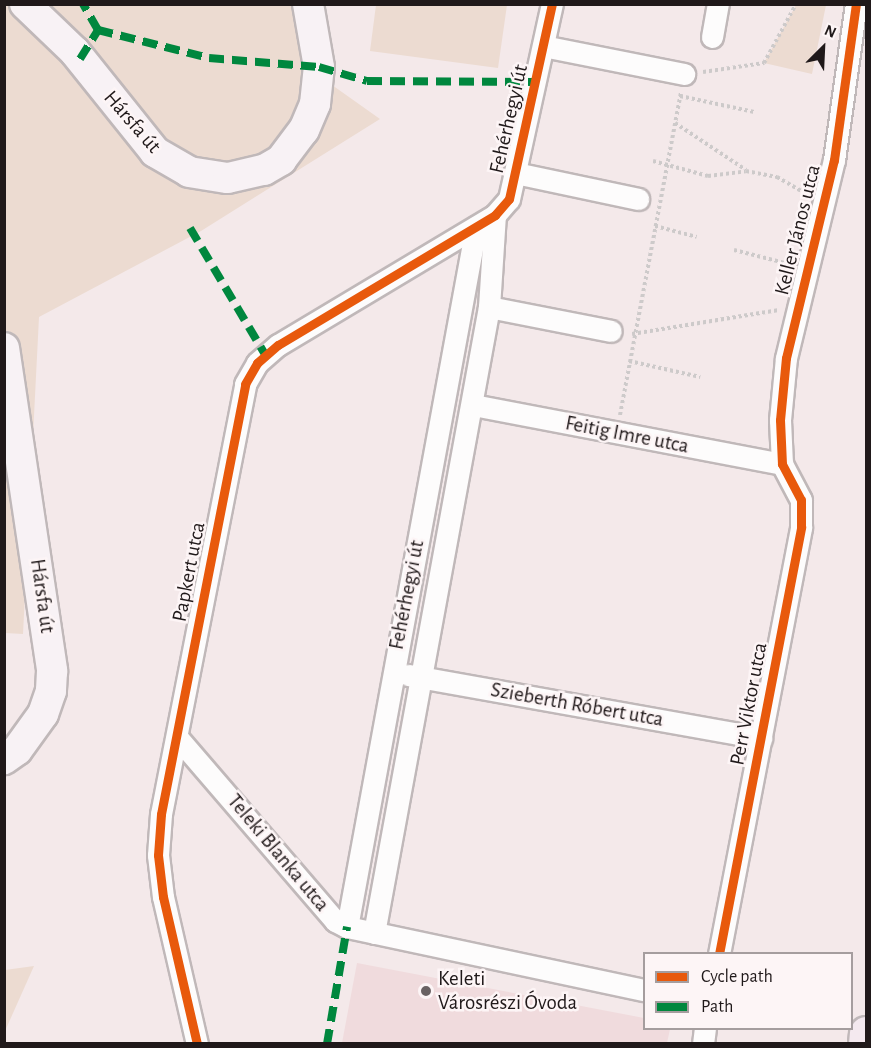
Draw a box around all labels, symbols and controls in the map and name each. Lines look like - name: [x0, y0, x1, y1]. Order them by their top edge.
- north arrow: [793, 18, 853, 78]
- text: N: [822, 22, 839, 41]
- street label: Fehérhegyi út: [484, 62, 534, 176]
- street label: Hársfa út: [98, 86, 166, 158]
- street label: Keller János utca: [770, 162, 826, 298]
- street label: Feitig Imre utca: [563, 411, 691, 459]
- street label: Papkert utca: [167, 520, 211, 624]
- street label: Fehérhegyi út: [384, 538, 430, 652]
- street label: Hársfa út: [24, 557, 60, 635]
- street label: Perr Viktor utca: [725, 640, 773, 768]
- street label: Szieberth Róbert utca: [489, 677, 665, 733]
- street label: Teleki Blanka utca: [222, 789, 334, 917]
- legend: [643, 952, 853, 1030]
- place label: Keleti Városrészi Óvoda: [438, 966, 577, 1016]
- text: Cycle path: [701, 968, 773, 986]
- marker: Keleti Városrészi Óvoda: [419, 984, 433, 998]
- text: Path: [701, 998, 733, 1016]

